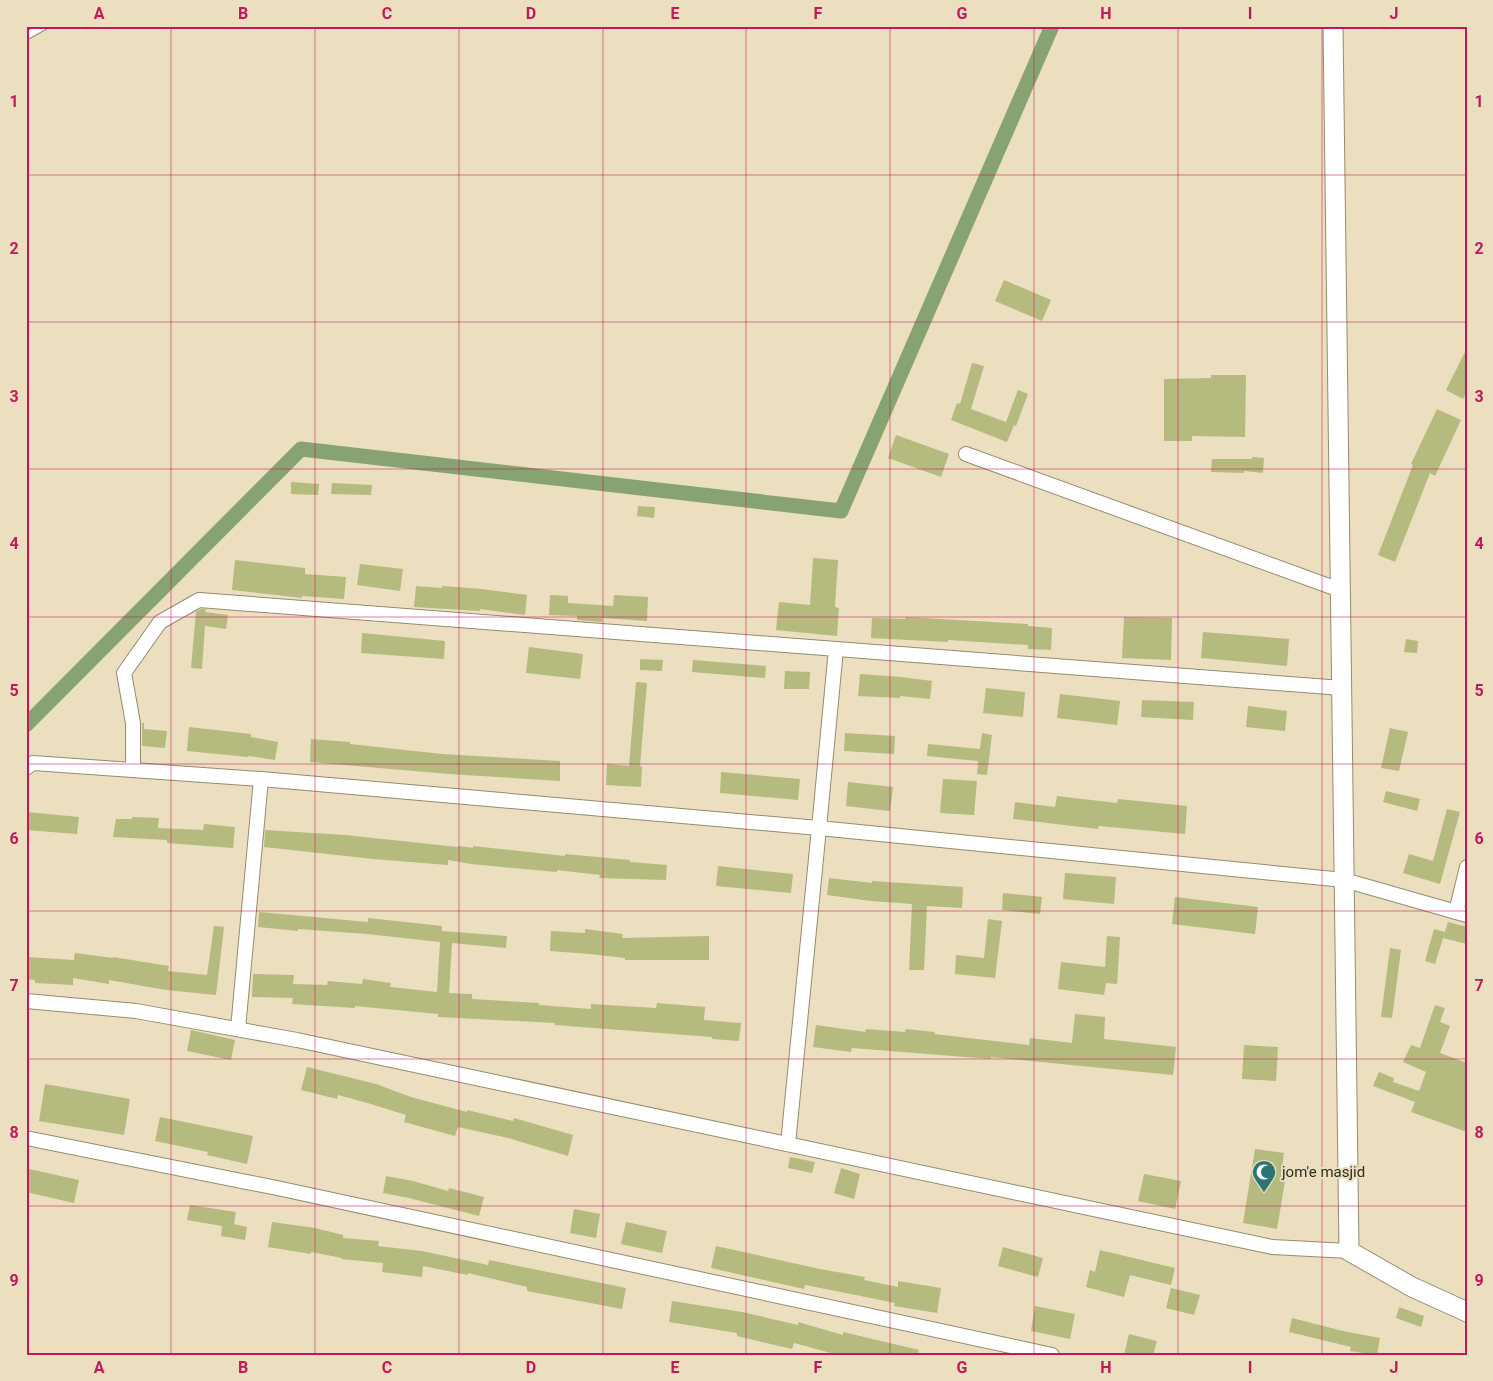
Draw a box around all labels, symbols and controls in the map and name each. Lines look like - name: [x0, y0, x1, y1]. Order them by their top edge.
- text: A: [94, 4, 105, 23]
- text: B: [238, 4, 248, 23]
- text: C: [382, 4, 392, 23]
- text: D: [526, 4, 536, 23]
- text: E: [671, 4, 680, 23]
- text: F: [814, 4, 823, 23]
- text: G: [957, 4, 968, 23]
- text: H: [1100, 4, 1112, 23]
- text: I: [1248, 4, 1252, 23]
- text: J: [1390, 4, 1398, 23]
- text: 1: [9, 92, 19, 111]
- text: 1: [1474, 92, 1484, 111]
- text: 2: [9, 239, 19, 258]
- text: 2: [1474, 239, 1484, 258]
- text: 3: [9, 387, 19, 406]
- text: 3: [1474, 387, 1484, 406]
- text: 4: [9, 534, 19, 553]
- text: 4: [1474, 534, 1484, 553]
- text: 5: [9, 681, 19, 700]
- text: 5: [1474, 681, 1484, 700]
- text: 6: [9, 829, 19, 848]
- text: 6: [1474, 829, 1484, 848]
- text: 7: [9, 976, 19, 995]
- text: 7: [1474, 976, 1484, 995]
- text: 8: [9, 1123, 19, 1142]
- text: 8: [1474, 1123, 1484, 1142]
- mosque icon: jom'e masjid: [1251, 1159, 1277, 1193]
- place label: jom'e masjid: [1281, 1163, 1365, 1181]
- text: 9: [9, 1271, 19, 1290]
- text: 9: [1474, 1271, 1484, 1290]
- text: A: [94, 1358, 105, 1377]
- text: B: [238, 1358, 248, 1377]
- text: C: [382, 1358, 392, 1377]
- text: D: [526, 1358, 536, 1377]
- text: E: [671, 1358, 680, 1377]
- text: F: [814, 1358, 823, 1377]
- text: G: [957, 1358, 968, 1377]
- text: H: [1100, 1358, 1112, 1377]
- text: I: [1248, 1358, 1252, 1377]
- text: J: [1390, 1358, 1398, 1377]

